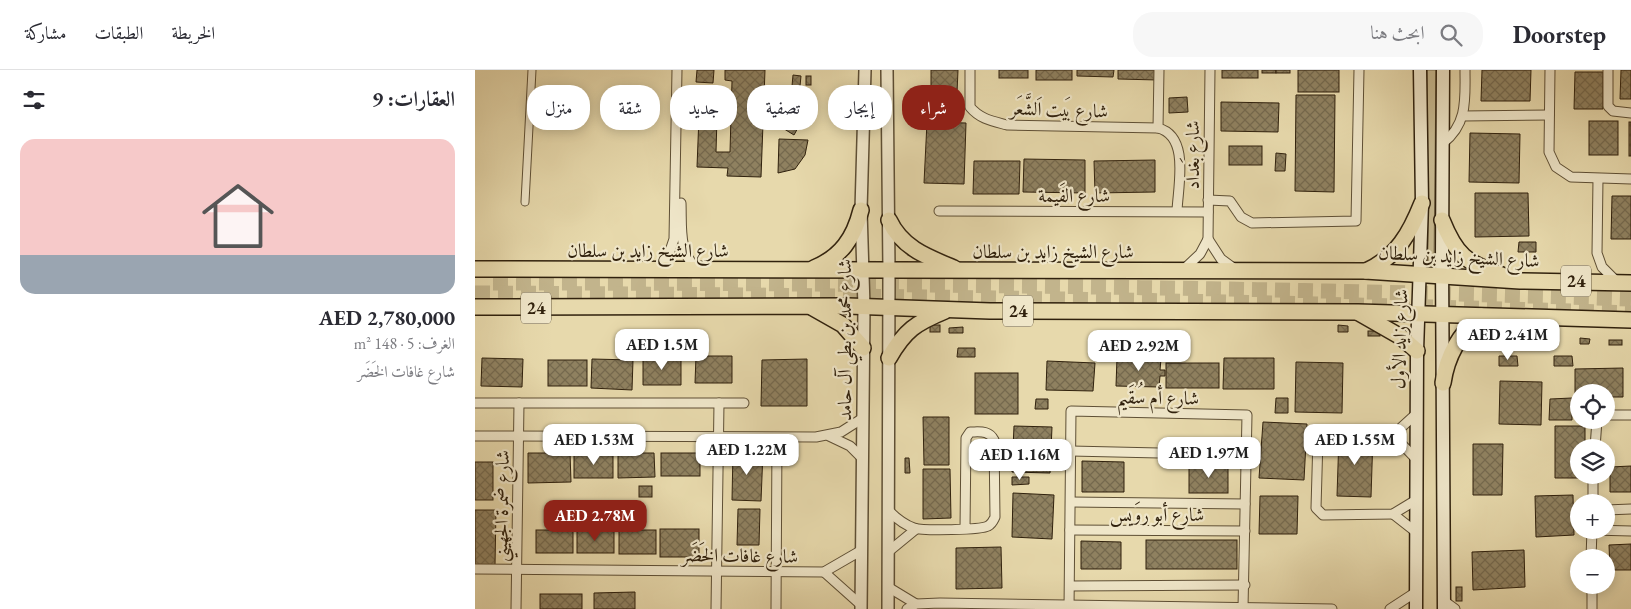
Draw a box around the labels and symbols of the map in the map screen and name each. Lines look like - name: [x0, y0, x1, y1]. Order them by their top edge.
- street label: شارع بَيت اَلشَّعَر: [1007, 91, 1109, 127]
- street label: شارع بَغداد: [1179, 121, 1208, 189]
- street label: شارع الفَيمة: [1038, 182, 1110, 211]
- street label: شارع الشيخ زايد بن سلطان: [567, 238, 729, 268]
- street label: شارع الشيخ زايد بن سلطان: [972, 239, 1134, 269]
- street label: شارع الشيخ زايد بن سلطان: [1377, 240, 1540, 278]
- street label: شارع محمد بن بطي آل حامد: [832, 259, 863, 421]
- road number: 24: [1561, 266, 1591, 297]
- street label: شارع زايد الأول: [1384, 289, 1417, 390]
- road number: 24: [521, 292, 551, 324]
- road number: 24: [1003, 296, 1033, 326]
- pin: AED 2.41M: [1451, 318, 1565, 361]
- pin: AED 1.5M: [610, 328, 714, 371]
- pin: AED 2.92M: [1082, 330, 1196, 372]
- street label: شارع أم سُقَيم: [1117, 381, 1199, 418]
- pin: AED 1.53M: [537, 424, 651, 466]
- pin: AED 1.55M: [1298, 424, 1412, 466]
- pin: AED 1.22M: [690, 434, 804, 476]
- pin: AED 1.97M: [1152, 436, 1266, 479]
- pin: AED 1.16M: [963, 438, 1077, 481]
- street label: شارع ضمرة الجهيني: [488, 450, 521, 562]
- pin: AED 2.78M: [538, 500, 652, 542]
- street label: شارع أبو روَيس: [1110, 501, 1204, 530]
- street label: شارع غافات الخَضَر: [680, 541, 798, 572]

